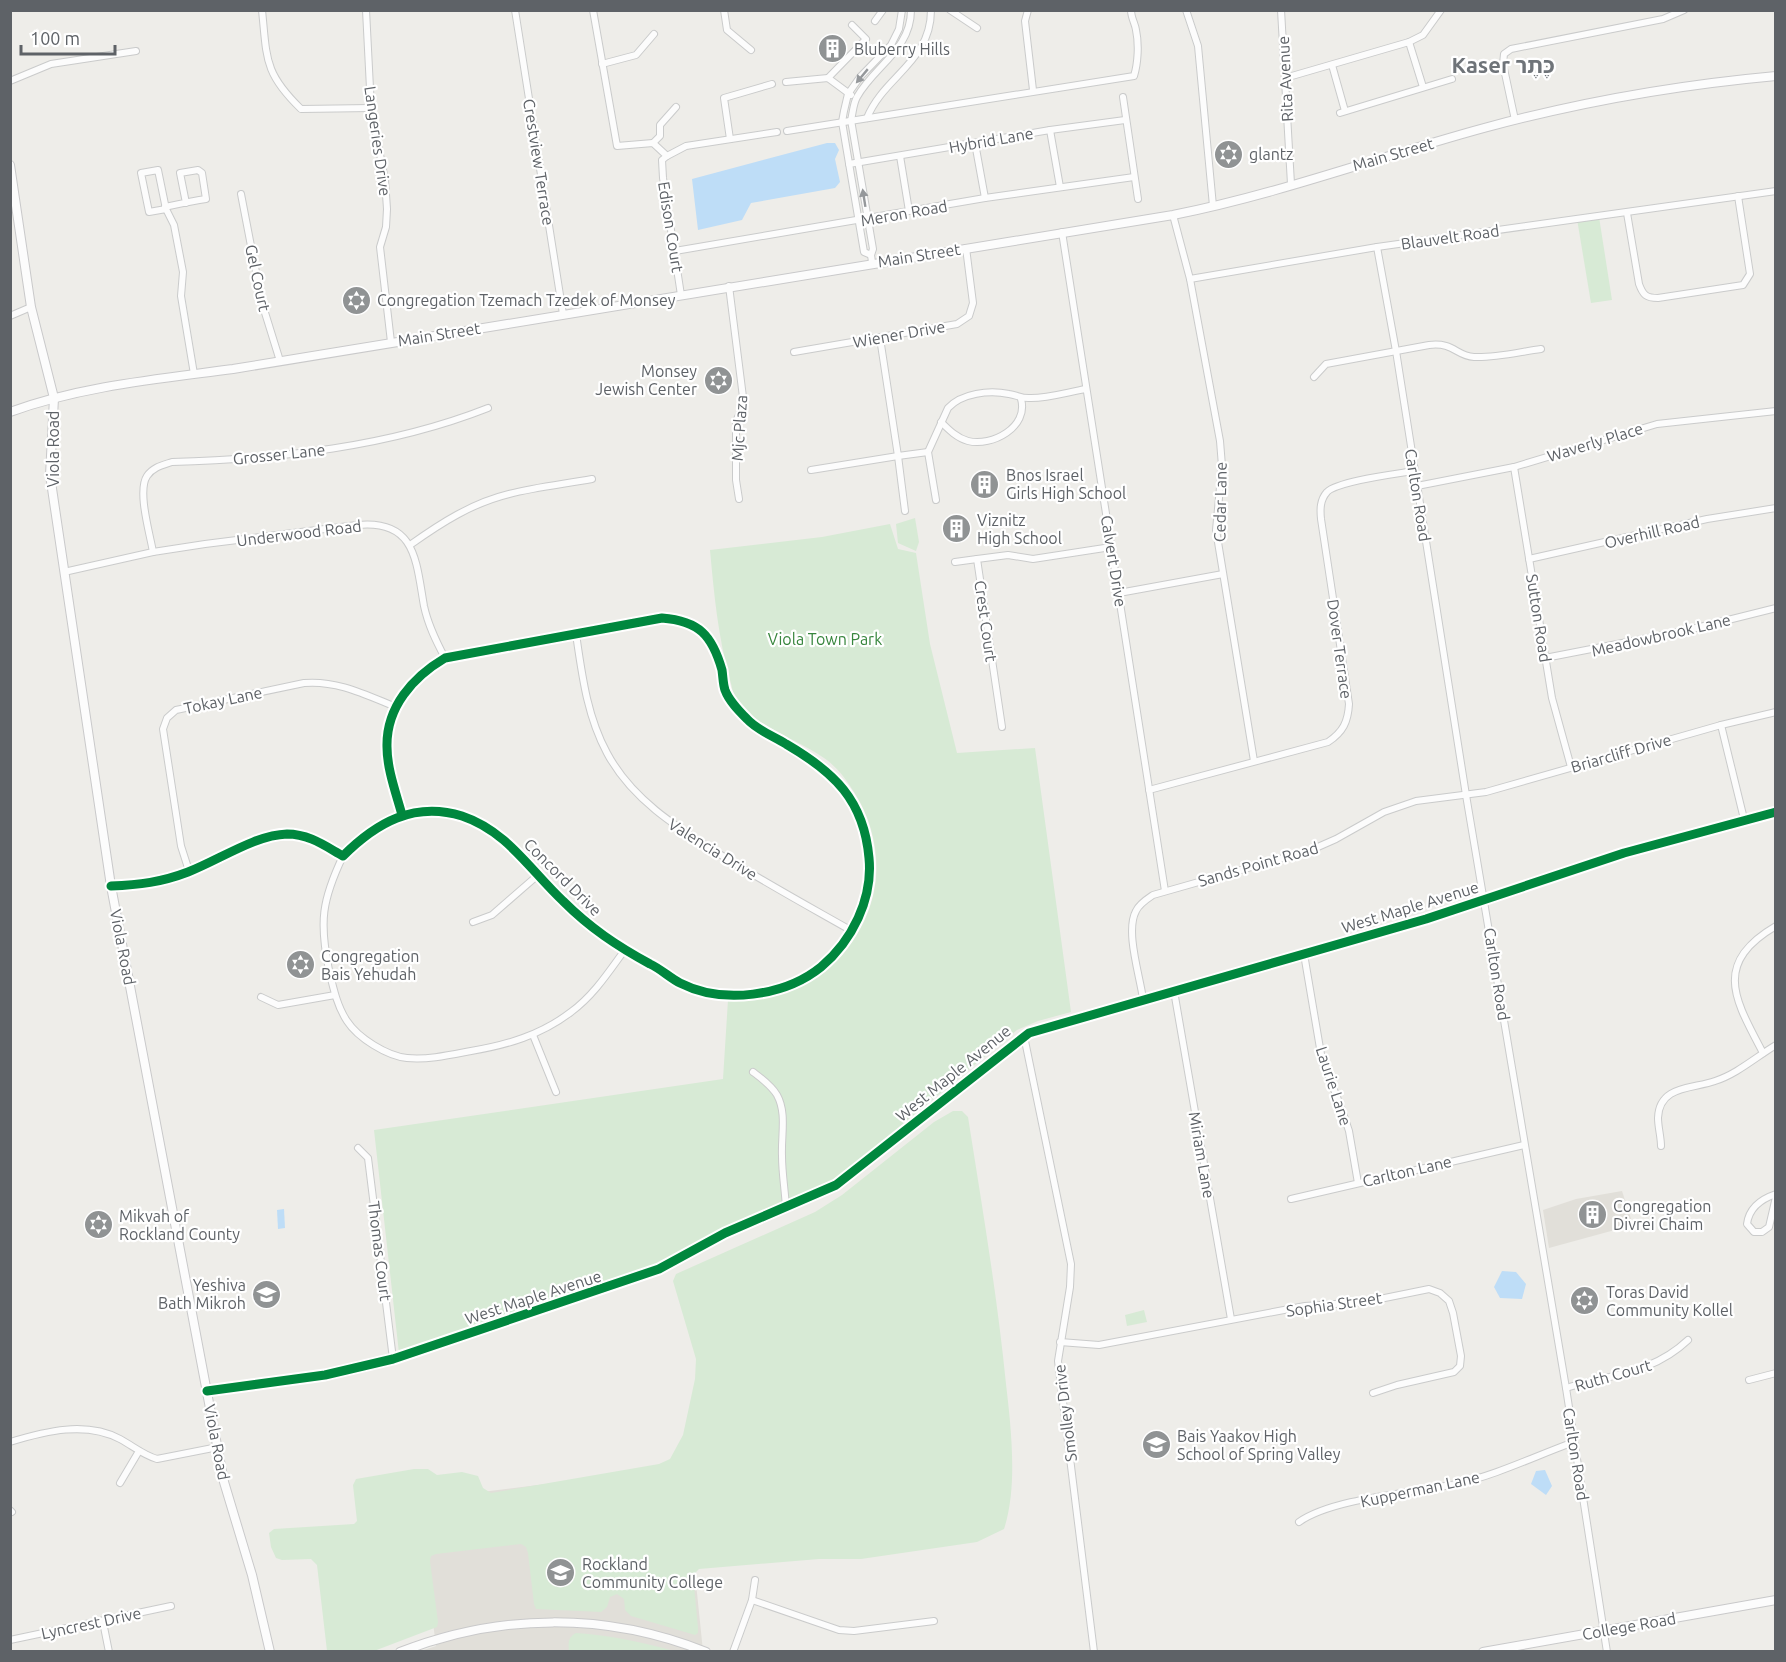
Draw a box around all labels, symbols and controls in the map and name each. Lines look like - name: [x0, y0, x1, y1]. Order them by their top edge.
- scale bar: [21, 18, 116, 56]
- text: 100 m: [30, 28, 80, 48]
- building icon: Bluberry Hills: [817, 33, 849, 65]
- street label: Rita Avenue: [1274, 36, 1296, 122]
- place label: Bluberry Hills: [854, 40, 950, 58]
- district label: Kaser כֶּתֶר: [1451, 52, 1555, 79]
- one-way arrow: [855, 68, 868, 84]
- street label: Langeries Drive: [361, 85, 395, 197]
- street label: Crestview Terrace: [520, 97, 558, 227]
- street label: Hybrid Lane: [947, 124, 1035, 156]
- street label: Main Street: [1350, 134, 1436, 174]
- synagogue icon: glantz: [1212, 138, 1244, 170]
- place label: glantz: [1249, 145, 1293, 163]
- street label: Edison Court: [655, 180, 687, 274]
- one-way arrow: [859, 188, 868, 207]
- street label: Meron Road: [859, 197, 949, 229]
- street label: Blauvelt Road: [1400, 221, 1500, 253]
- street label: Main Street: [876, 239, 962, 270]
- street label: Gel Court: [242, 243, 274, 314]
- synagogue icon: Congregation Tzemach Tzedek of Monsey: [340, 284, 372, 316]
- place label: Congregation Tzemach Tzedek of Monsey: [377, 291, 676, 309]
- street label: Wiener Drive: [851, 317, 947, 351]
- street label: Main Street: [396, 318, 482, 349]
- place label: Monsey Jewish Center: [595, 362, 697, 398]
- synagogue icon: Monsey Jewish Center: [702, 364, 734, 396]
- street label: Mjc Plaza: [728, 394, 750, 462]
- street label: Viola Road: [44, 411, 62, 487]
- street label: Waverly Place: [1545, 419, 1645, 465]
- street label: Grosser Lane: [232, 440, 326, 468]
- street label: Carlton Road: [1402, 447, 1434, 543]
- street label: Cedar Lane: [1210, 462, 1230, 542]
- place label: Bnos Israel Girls High School: [1006, 466, 1126, 502]
- building icon: Bnos Israel Girls High School: [969, 468, 1001, 500]
- place label: Viznitz High School: [977, 511, 1062, 547]
- street label: Overhill Road: [1603, 512, 1701, 552]
- building icon: Viznitz High School: [940, 513, 972, 545]
- street label: Calvert Drive: [1098, 514, 1130, 608]
- street label: Underwood Road: [236, 516, 362, 550]
- street label: Sutton Road: [1523, 573, 1555, 663]
- street label: Crest Court: [971, 579, 1001, 664]
- street label: Dover Terrace: [1324, 598, 1356, 700]
- street label: Meadowbrook Lane: [1590, 610, 1732, 660]
- park label: Viola Town Park: [768, 630, 882, 648]
- street label: Tokay Lane: [182, 683, 264, 717]
- street label: Briarcliff Drive: [1569, 730, 1673, 776]
- street label: Valencia Drive: [665, 815, 761, 883]
- street label: Concord Drive: [521, 835, 605, 919]
- street label: Sands Point Road: [1196, 838, 1320, 890]
- street label: West Maple Avenue: [1339, 878, 1481, 936]
- street label: Viola Road: [107, 908, 139, 986]
- street label: Carlton Road: [1481, 926, 1513, 1022]
- place label: Congregation Bais Yehudah: [321, 947, 419, 983]
- synagogue icon: Congregation Bais Yehudah: [284, 949, 316, 981]
- street label: West Maple Avenue: [892, 1021, 1014, 1125]
- street label: Laurie Lane: [1313, 1044, 1355, 1128]
- street label: Miriam Lane: [1186, 1110, 1218, 1200]
- street label: Carlton Lane: [1361, 1152, 1453, 1190]
- place label: Congregation Divrei Chaim: [1613, 1197, 1711, 1233]
- building icon: Congregation Divrei Chaim: [1576, 1199, 1608, 1231]
- street label: Thomas Court: [365, 1200, 395, 1303]
- place label: Mikvah of Rockland County: [119, 1207, 240, 1243]
- synagogue icon: Mikvah of Rockland County: [82, 1209, 114, 1241]
- street label: West Maple Avenue: [463, 1266, 603, 1328]
- place label: Yeshiva Bath Mikroh: [158, 1276, 246, 1312]
- school or university icon: Yeshiva Bath Mikroh: [251, 1278, 283, 1310]
- place label: Toras David Community Kollel: [1606, 1283, 1733, 1319]
- synagogue icon: Toras David Community Kollel: [1569, 1285, 1601, 1317]
- street label: Sophia Street: [1285, 1288, 1384, 1320]
- street label: Ruth Court: [1573, 1355, 1654, 1395]
- street label: Smolley Drive: [1050, 1363, 1080, 1463]
- street label: Viola Road: [201, 1403, 233, 1481]
- street label: Carlton Road: [1560, 1406, 1592, 1502]
- place label: Bais Yaakov High School of Spring Valley: [1177, 1427, 1341, 1463]
- school or university icon: Bais Yaakov High School of Spring Valley: [1140, 1429, 1172, 1461]
- street label: Kupperman Lane: [1359, 1468, 1481, 1510]
- place label: Rockland Community College: [582, 1555, 723, 1591]
- school or university icon: Rockland Community College: [545, 1557, 577, 1589]
- street label: Lyncrest Drive: [39, 1604, 143, 1642]
- street label: College Road: [1581, 1609, 1677, 1643]

